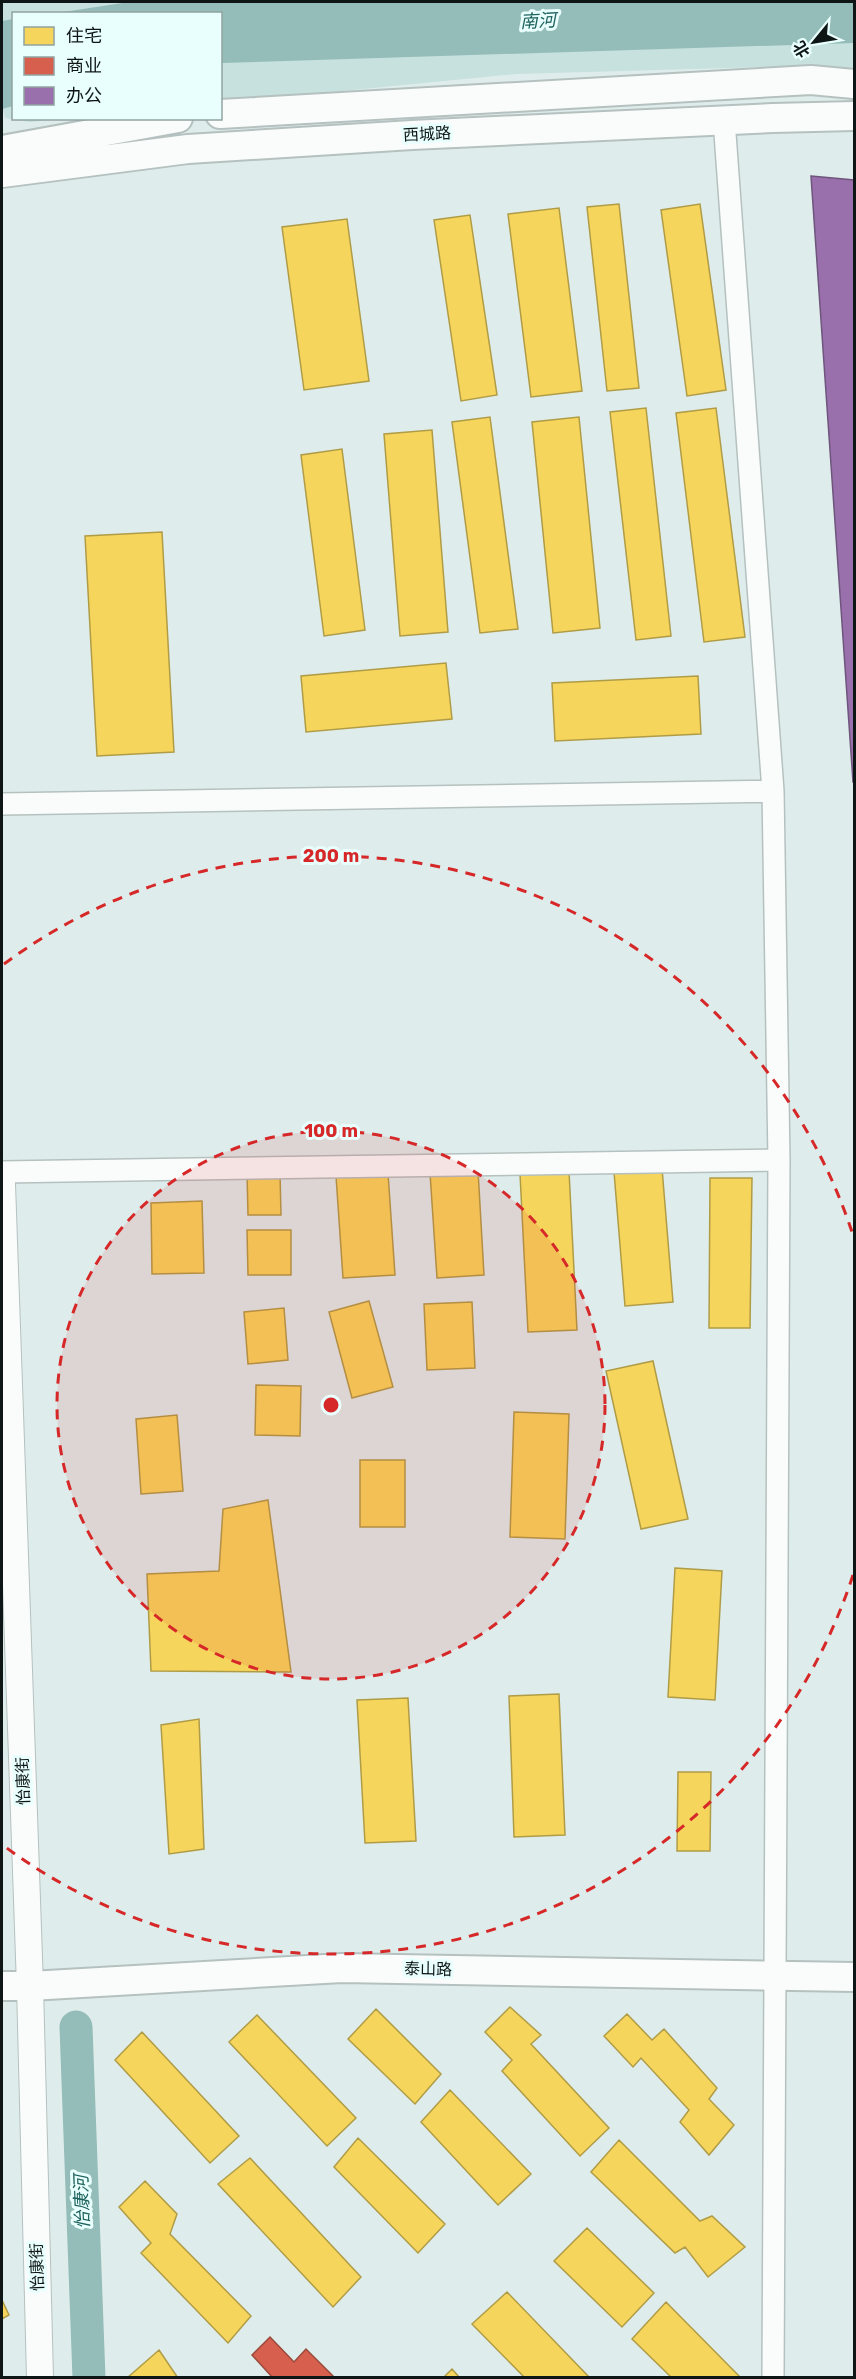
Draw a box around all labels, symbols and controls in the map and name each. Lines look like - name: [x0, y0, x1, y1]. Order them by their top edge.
- water label: 南河: [519, 9, 560, 33]
- legend: [12, 12, 222, 120]
- north arrow: [784, 12, 844, 72]
- text: 住宅: [66, 25, 102, 47]
- text: 北: [789, 38, 814, 61]
- text: 商业: [66, 55, 102, 77]
- text: 办公: [66, 85, 102, 107]
- street label: 西城路: [403, 123, 451, 145]
- text: 200 m: [303, 845, 359, 867]
- text: 100 m: [304, 1120, 358, 1142]
- centre of rings: [321, 1395, 341, 1415]
- street label: 怡康街: [13, 1757, 33, 1805]
- street label: 泰山路: [404, 1959, 452, 1979]
- water label: 怡康河: [70, 2172, 94, 2229]
- street label: 怡康街: [27, 2243, 47, 2291]

